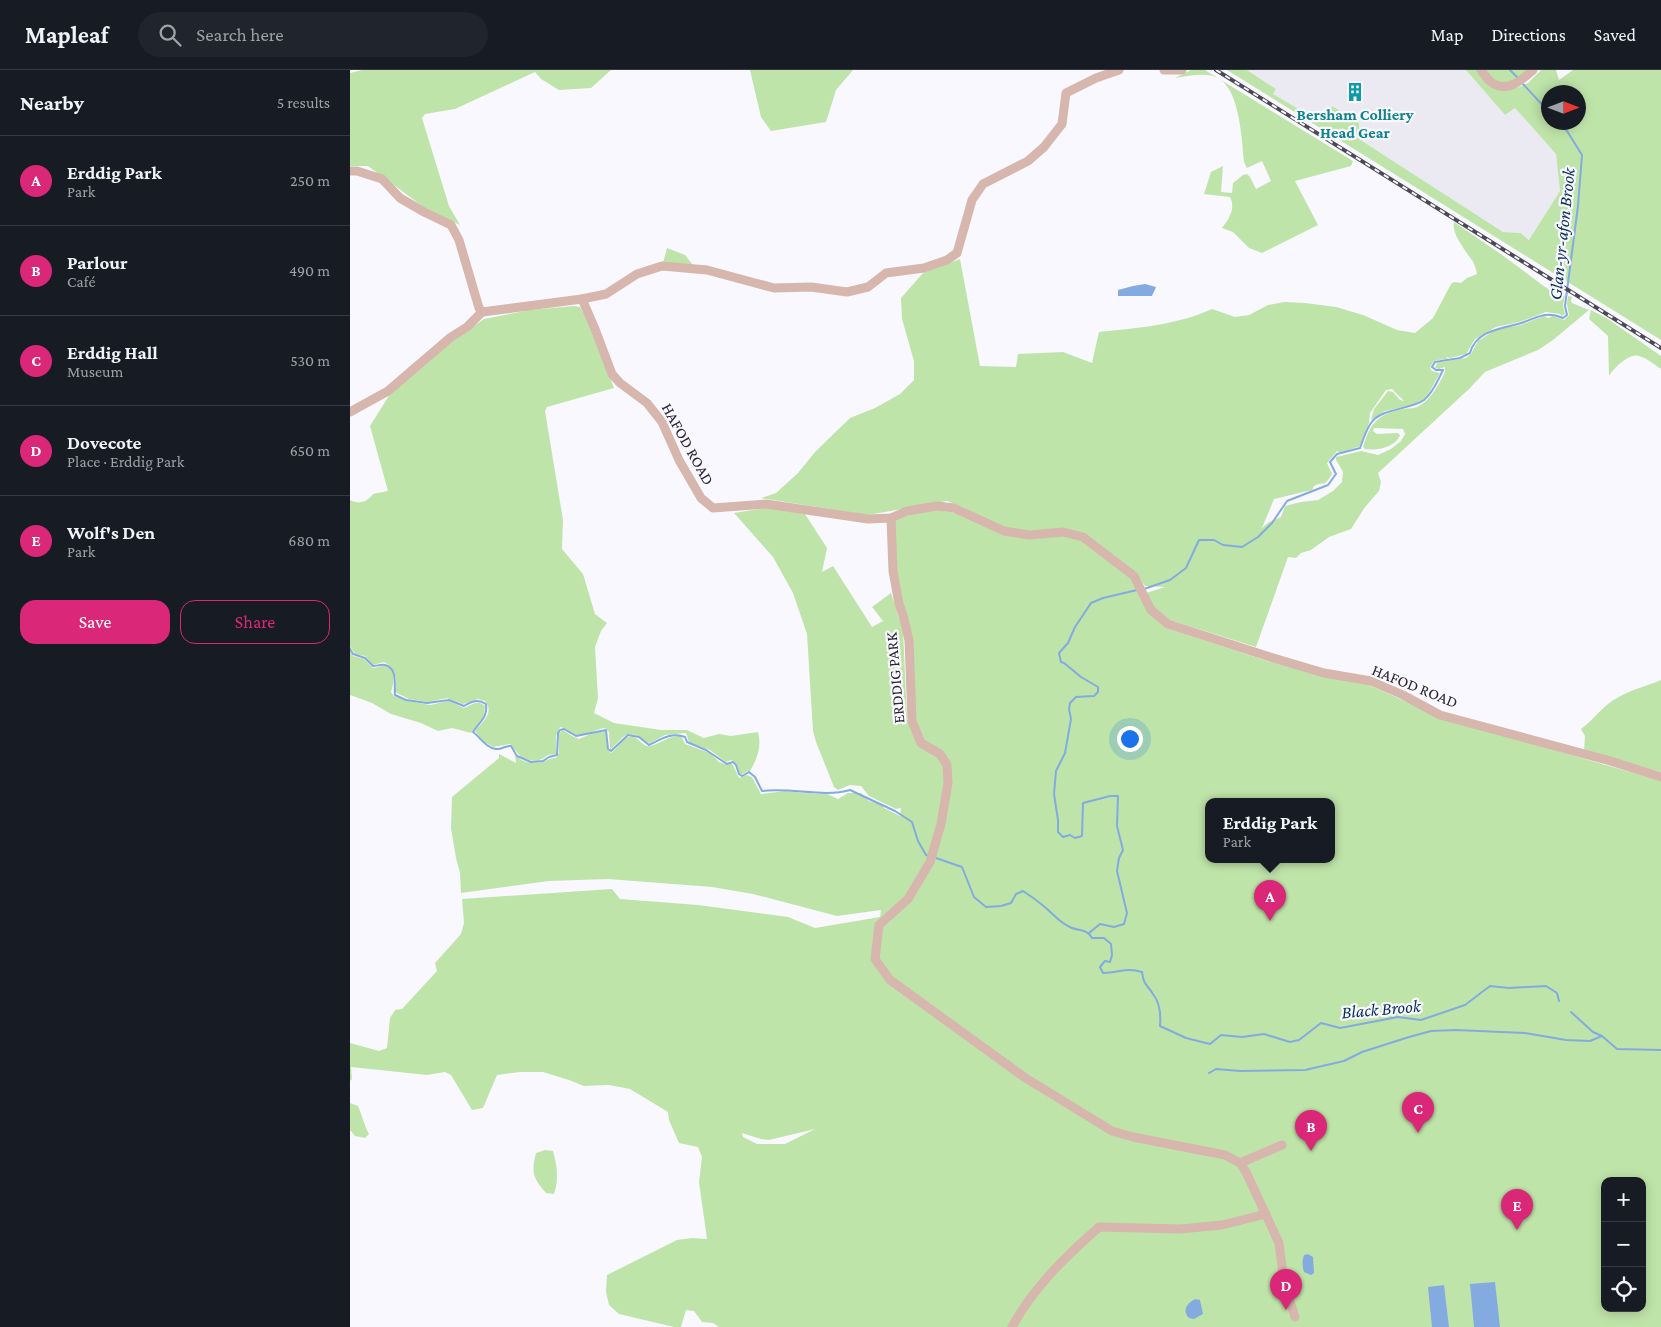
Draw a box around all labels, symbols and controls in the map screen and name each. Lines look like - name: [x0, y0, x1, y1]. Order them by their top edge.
- search box: [138, 12, 488, 57]
- text: Mapleaf: [25, 21, 108, 48]
- icon: search: [156, 21, 184, 49]
- text: Search here: [196, 24, 284, 45]
- text: Map: [1431, 25, 1463, 45]
- text: Directions: [1491, 25, 1566, 45]
- text: Saved: [1594, 25, 1636, 45]
- building icon: Bersham Colliery Head Gear: [1344, 81, 1366, 103]
- north arrow: [1541, 85, 1586, 130]
- text: Nearby: [20, 91, 84, 115]
- text: 5 results: [277, 94, 330, 111]
- place label: Bersham Colliery Head Gear: [1297, 106, 1414, 141]
- text: Erddig Park: [67, 162, 162, 183]
- water label: Glan-yr-afon Brook: [1545, 166, 1579, 301]
- text: A: [31, 172, 41, 189]
- text: 250 m: [290, 172, 330, 189]
- text: Park: [67, 183, 95, 200]
- text: Parlour: [67, 252, 128, 273]
- text: B: [31, 262, 41, 279]
- text: 490 m: [289, 262, 330, 279]
- text: Café: [67, 273, 95, 290]
- text: Erddig Hall: [67, 342, 158, 363]
- text: C: [31, 352, 41, 369]
- text: 530 m: [290, 352, 330, 369]
- text: Museum: [67, 363, 123, 380]
- street label: HAFOD ROAD: [659, 400, 717, 488]
- text: Dovecote: [67, 432, 141, 453]
- text: D: [30, 442, 42, 459]
- text: 650 m: [290, 442, 330, 459]
- text: Place · Erddig Park: [67, 453, 184, 470]
- text: Wolf's Den: [67, 522, 155, 543]
- text: E: [31, 532, 41, 549]
- text: 680 m: [288, 532, 330, 549]
- text: Park: [67, 543, 95, 560]
- button: Save: [20, 600, 170, 644]
- button: Share: [180, 600, 330, 644]
- street label: ERDDIG PARK: [882, 631, 907, 724]
- street label: HAFOD ROAD: [1370, 661, 1460, 711]
- your location: [1117, 726, 1143, 752]
- popup: [1205, 798, 1335, 863]
- text: Erddig Park: [1223, 812, 1317, 833]
- text: Park: [1223, 833, 1251, 850]
- pin: A: [1254, 880, 1286, 921]
- water label: Black Brook: [1341, 995, 1422, 1022]
- pin: C: [1402, 1092, 1434, 1133]
- pin: B: [1295, 1110, 1327, 1151]
- map controls: [1601, 1177, 1646, 1312]
- button: +: [1601, 1177, 1646, 1222]
- pin: E: [1501, 1189, 1533, 1230]
- button: −: [1601, 1222, 1646, 1267]
- button: locate: [1601, 1267, 1646, 1312]
- pin: D: [1270, 1269, 1302, 1310]

